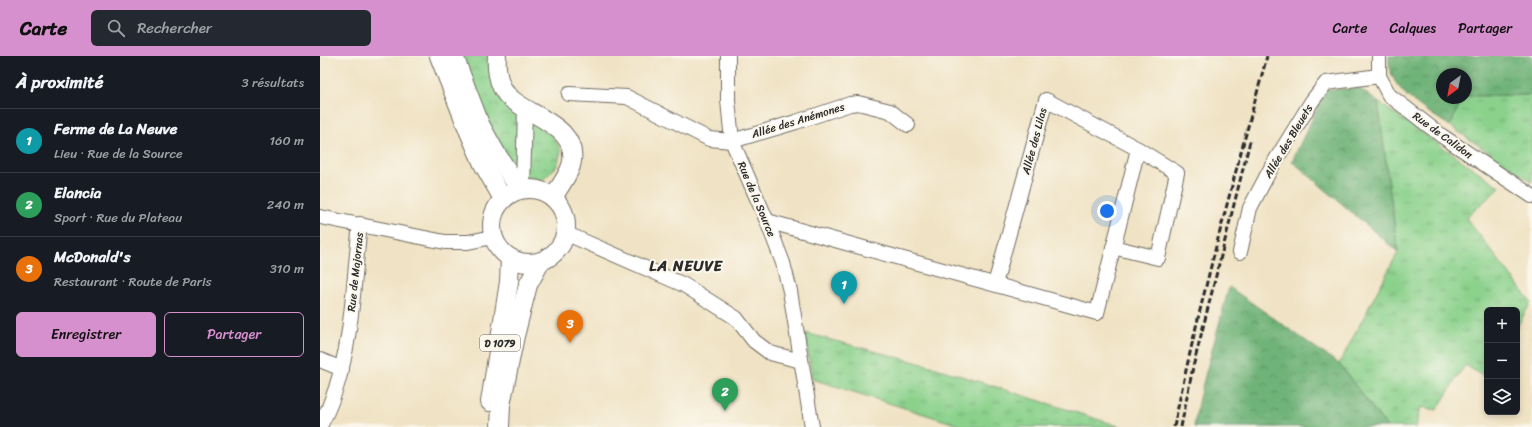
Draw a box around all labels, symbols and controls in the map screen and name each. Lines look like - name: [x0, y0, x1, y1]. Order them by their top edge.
- search box: [91, 10, 371, 46]
- text: Carte: [20, 12, 67, 45]
- text: Rechercher: [137, 15, 212, 41]
- text: Carte: [1333, 16, 1367, 41]
- text: Calques: [1389, 16, 1436, 41]
- text: Partager: [1458, 16, 1512, 41]
- icon: search: [105, 17, 127, 39]
- text: À proximité: [16, 67, 103, 97]
- north arrow: [1436, 68, 1472, 104]
- text: 3 résultats: [242, 71, 304, 94]
- street label: Allée des Anémones: [748, 97, 848, 144]
- street label: Allée des Bleuets: [1258, 100, 1319, 183]
- street label: Allée des Lilas: [1016, 105, 1053, 178]
- street label: Rue de Calidon: [1408, 107, 1477, 164]
- text: Ferme de La Neuve: [54, 116, 178, 142]
- text: 1: [26, 129, 32, 152]
- text: 160 m: [269, 129, 304, 152]
- text: Lieu · Rue de la Source: [54, 142, 183, 165]
- street label: Rue de la Source: [732, 158, 781, 240]
- text: Elancia: [54, 180, 101, 206]
- text: 2: [25, 193, 33, 216]
- text: 240 m: [267, 193, 304, 216]
- your location: [1097, 201, 1117, 221]
- text: Sport · Rue du Plateau: [54, 206, 182, 229]
- street label: Rue de Majornas: [342, 230, 369, 313]
- text: McDonald's: [54, 244, 131, 270]
- district label: LA NEUVE: [649, 253, 723, 279]
- text: 3: [25, 257, 33, 280]
- text: 310 m: [270, 257, 304, 280]
- text: Restaurant · Route de Paris: [54, 270, 212, 293]
- pin: 1: [831, 271, 857, 304]
- map controls: [1484, 307, 1520, 415]
- button: +: [1484, 307, 1520, 343]
- pin: 3: [557, 310, 583, 343]
- button: Enregistrer: [16, 312, 156, 357]
- button: Partager: [164, 312, 304, 357]
- road number: D 1079: [480, 335, 520, 351]
- button: −: [1484, 343, 1520, 379]
- pin: 2: [712, 378, 738, 411]
- button: layers: [1484, 379, 1520, 415]

